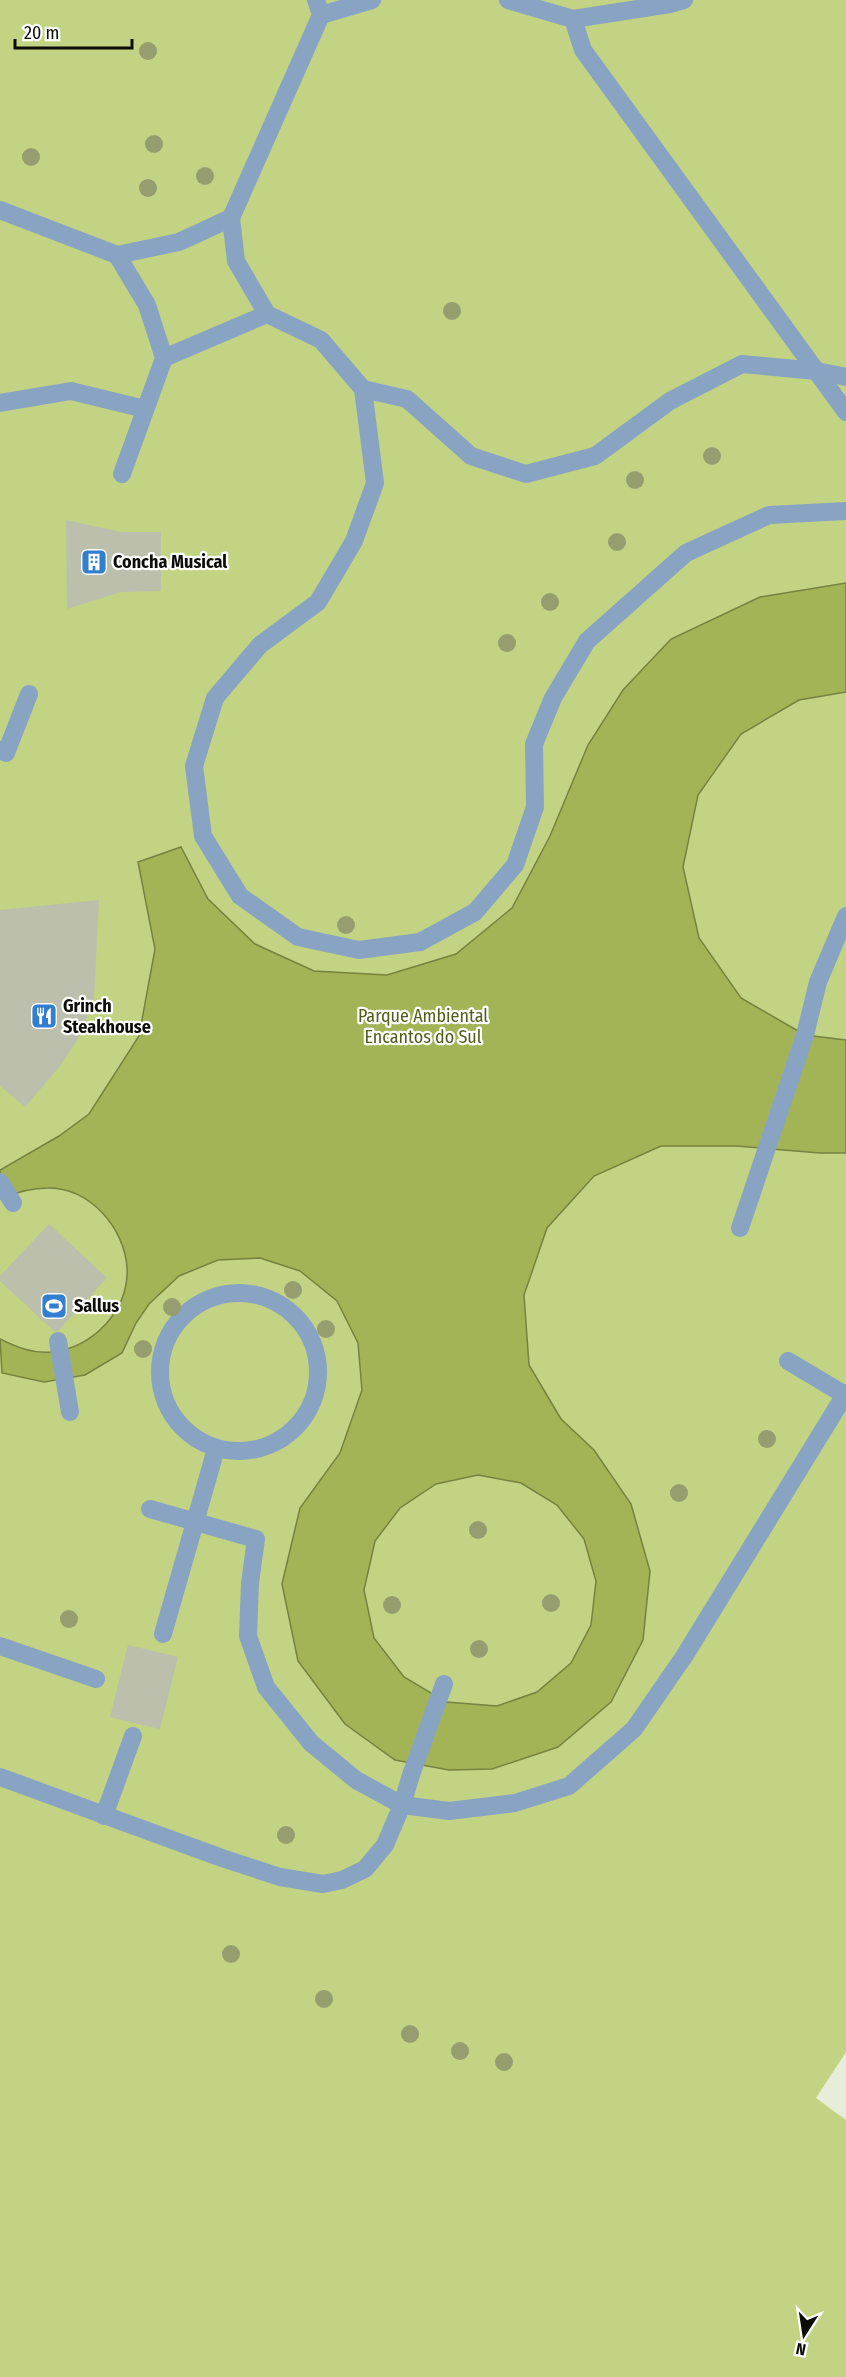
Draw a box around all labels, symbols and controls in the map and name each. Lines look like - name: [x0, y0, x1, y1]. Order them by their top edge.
- scale bar: [15, 12, 132, 50]
- text: 20 m: [24, 22, 59, 44]
- building icon: Concha Musical: [79, 547, 109, 577]
- place label: Concha Musical: [113, 551, 227, 573]
- place label: Grinch Steakhouse: [63, 995, 151, 1038]
- restaurant icon: Grinch Steakhouse: [29, 1001, 59, 1031]
- park label: Parque Ambiental Encantos do Sul: [358, 1005, 488, 1048]
- sports icon: Sallus: [39, 1291, 69, 1321]
- place label: Sallus: [74, 1295, 119, 1317]
- north arrow: [774, 2305, 834, 2365]
- text: N: [794, 2339, 808, 2359]

